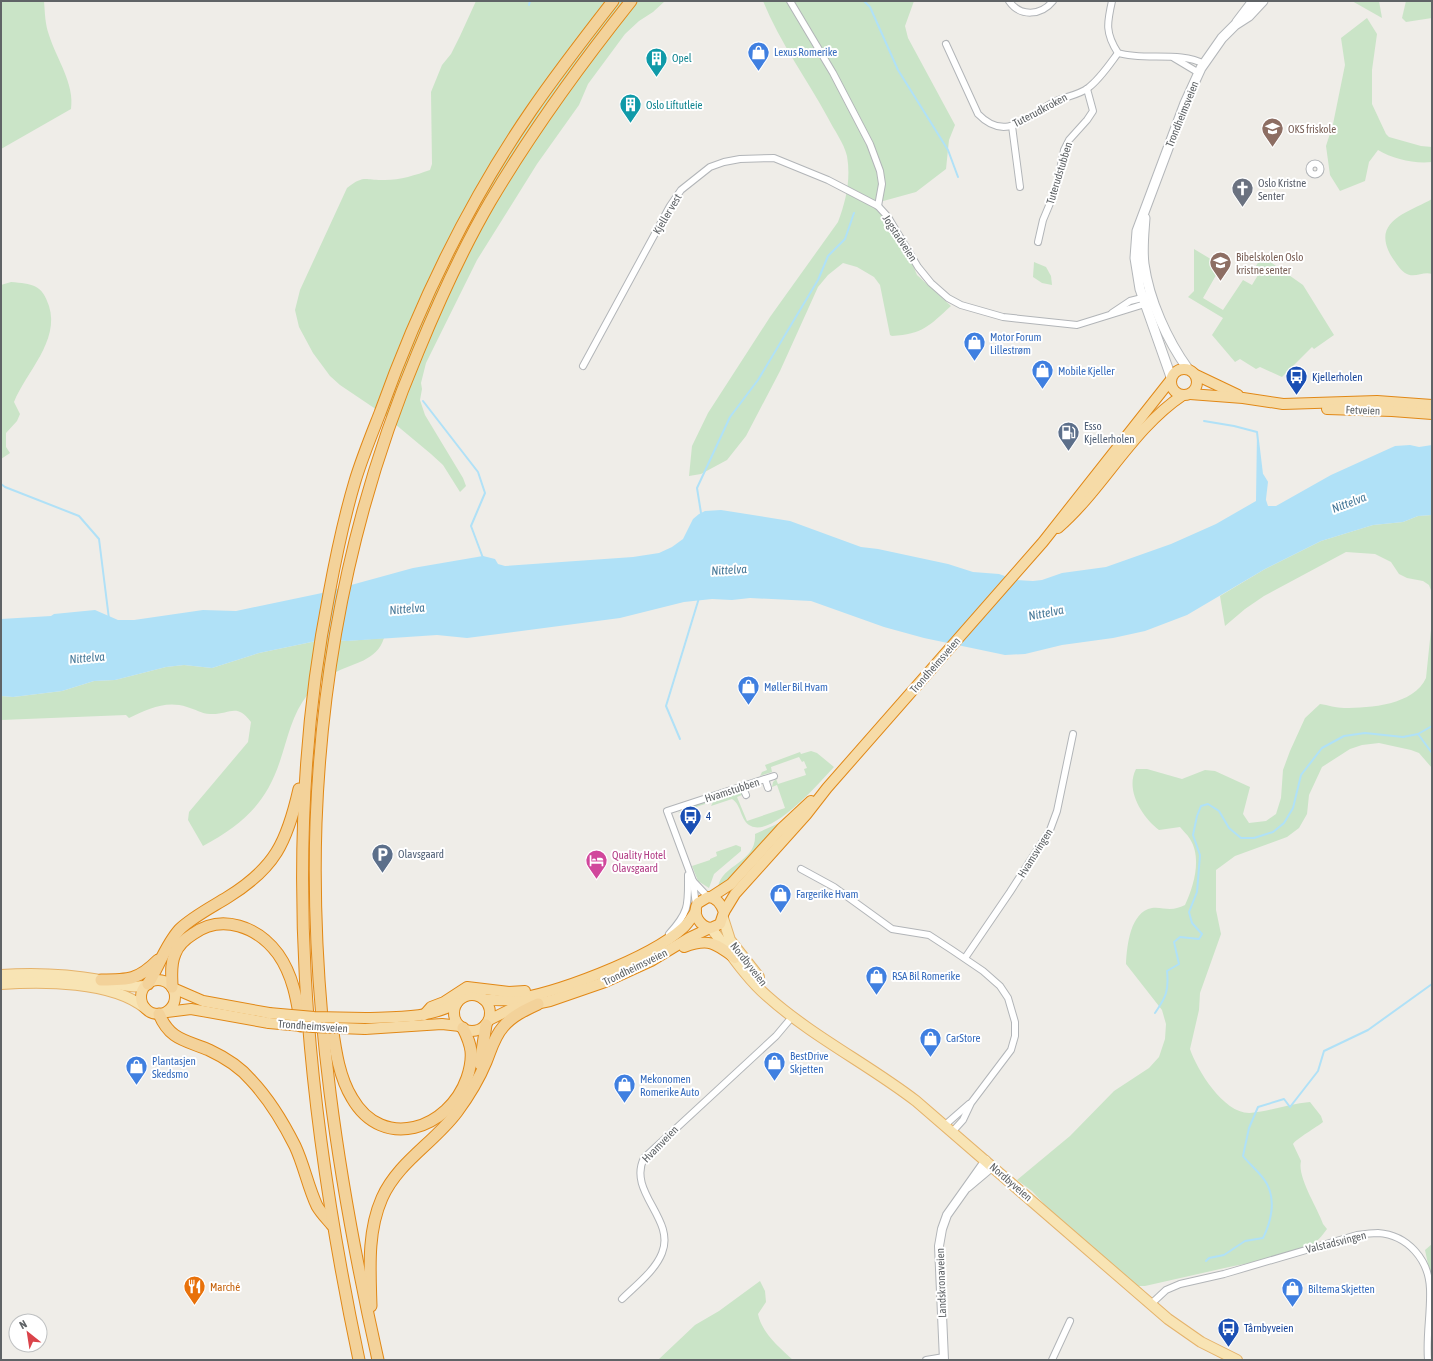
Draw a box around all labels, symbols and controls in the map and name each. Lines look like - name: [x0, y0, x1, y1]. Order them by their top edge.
- shop icon: Lexus Romerike: [745, 39, 771, 72]
- building icon: Opel: [643, 45, 669, 78]
- place label: Lexus Romerike: [774, 46, 837, 58]
- place label: Opel: [672, 52, 692, 64]
- street label: Trondheimsveien: [1163, 79, 1201, 149]
- street label: Tuterudkroken: [1011, 91, 1069, 129]
- building icon: Oslo Liftutleie: [617, 92, 643, 125]
- place label: Oslo Liftutleie: [646, 99, 703, 111]
- school or university icon: OKS friskole: [1260, 116, 1286, 149]
- place label: OKS friskole: [1288, 123, 1336, 135]
- street label: Tuterudstubben: [1044, 140, 1074, 206]
- church icon: Oslo Kristne Senter: [1230, 176, 1256, 209]
- place label: Oslo Kristne Senter: [1258, 177, 1306, 202]
- street label: Kjeller vest: [650, 192, 684, 236]
- street label: Jogstadveien: [881, 212, 919, 264]
- school or university icon: Bibelskolen Oslo kristne senter: [1208, 250, 1234, 283]
- place label: Bibelskolen Oslo kristne senter: [1236, 251, 1303, 276]
- shop icon: Motor Forum Lillestrøm: [961, 330, 987, 363]
- place label: Motor Forum Lillestrøm: [990, 331, 1041, 356]
- shop icon: Mobile Kjeller: [1029, 358, 1055, 391]
- bus stop icon: Kjellerholen: [1283, 364, 1309, 397]
- place label: Mobile Kjeller: [1058, 365, 1115, 377]
- place label: Kjellerholen: [1312, 371, 1363, 383]
- street label: Fetveien: [1345, 403, 1381, 417]
- fuel station icon: Esso Kjellerholen: [1055, 419, 1081, 452]
- place label: Esso Kjellerholen: [1084, 420, 1135, 445]
- water label: Nittelva: [1330, 490, 1368, 516]
- water label: Nittelva: [711, 562, 748, 578]
- water label: Nittelva: [389, 600, 426, 618]
- water label: Nittelva: [1027, 603, 1065, 623]
- street label: Trondheimsveien: [907, 635, 963, 695]
- water label: Nittelva: [69, 649, 106, 667]
- shop icon: Møller Bil Hvam: [736, 674, 762, 707]
- place label: Møller Bil Hvam: [764, 681, 828, 693]
- street label: Hvamstubben: [703, 775, 761, 805]
- bus stop icon: 4: [677, 803, 703, 836]
- place label: 4: [706, 810, 711, 822]
- street label: Hvamsvingen: [1015, 827, 1055, 879]
- parking icon: Olavsgaard: [369, 841, 395, 874]
- place label: Olavsgaard: [398, 848, 444, 860]
- hotel icon: Quality Hotel Olavsgaard: [583, 848, 609, 881]
- place label: Quality Hotel Olavsgaard: [612, 849, 666, 874]
- shop icon: Fargerike Hvam: [768, 881, 794, 914]
- place label: Fargerike Hvam: [796, 888, 859, 900]
- street label: Nordbyveien: [728, 940, 770, 988]
- street label: Trondheimsveien: [601, 946, 669, 988]
- shop icon: RSA Bil Romerike: [864, 963, 890, 996]
- place label: RSA Bil Romerike: [892, 970, 960, 982]
- street label: Trondheimsveien: [278, 1018, 348, 1034]
- shop icon: CarStore: [917, 1025, 943, 1058]
- place label: CarStore: [946, 1032, 980, 1044]
- shop icon: BestDrive Skjetten: [762, 1049, 788, 1082]
- place label: BestDrive Skjetten: [790, 1050, 829, 1075]
- shop icon: Plantasjen Skedsmo: [124, 1054, 150, 1087]
- place label: Plantasjen Skedsmo: [152, 1055, 196, 1080]
- shop icon: Mekonomen Romerike Auto: [612, 1072, 638, 1105]
- place label: Mekonomen Romerike Auto: [640, 1073, 699, 1098]
- street label: Hvamveien: [640, 1123, 680, 1165]
- street label: Nordbyveien: [987, 1160, 1035, 1204]
- street label: Valstadsvingen: [1305, 1229, 1367, 1255]
- street label: Landskronaveien: [934, 1248, 948, 1318]
- restaurant icon: Marché: [181, 1274, 207, 1307]
- shop icon: Biltema Skjetten: [1280, 1276, 1306, 1309]
- place label: Marché: [210, 1281, 240, 1293]
- place label: Biltema Skjetten: [1308, 1283, 1375, 1295]
- north arrow: [8, 1313, 48, 1353]
- bus stop icon: Tårnbyveien: [1216, 1315, 1242, 1348]
- text: N: [17, 1318, 29, 1331]
- place label: Tårnbyveien: [1244, 1322, 1294, 1334]

